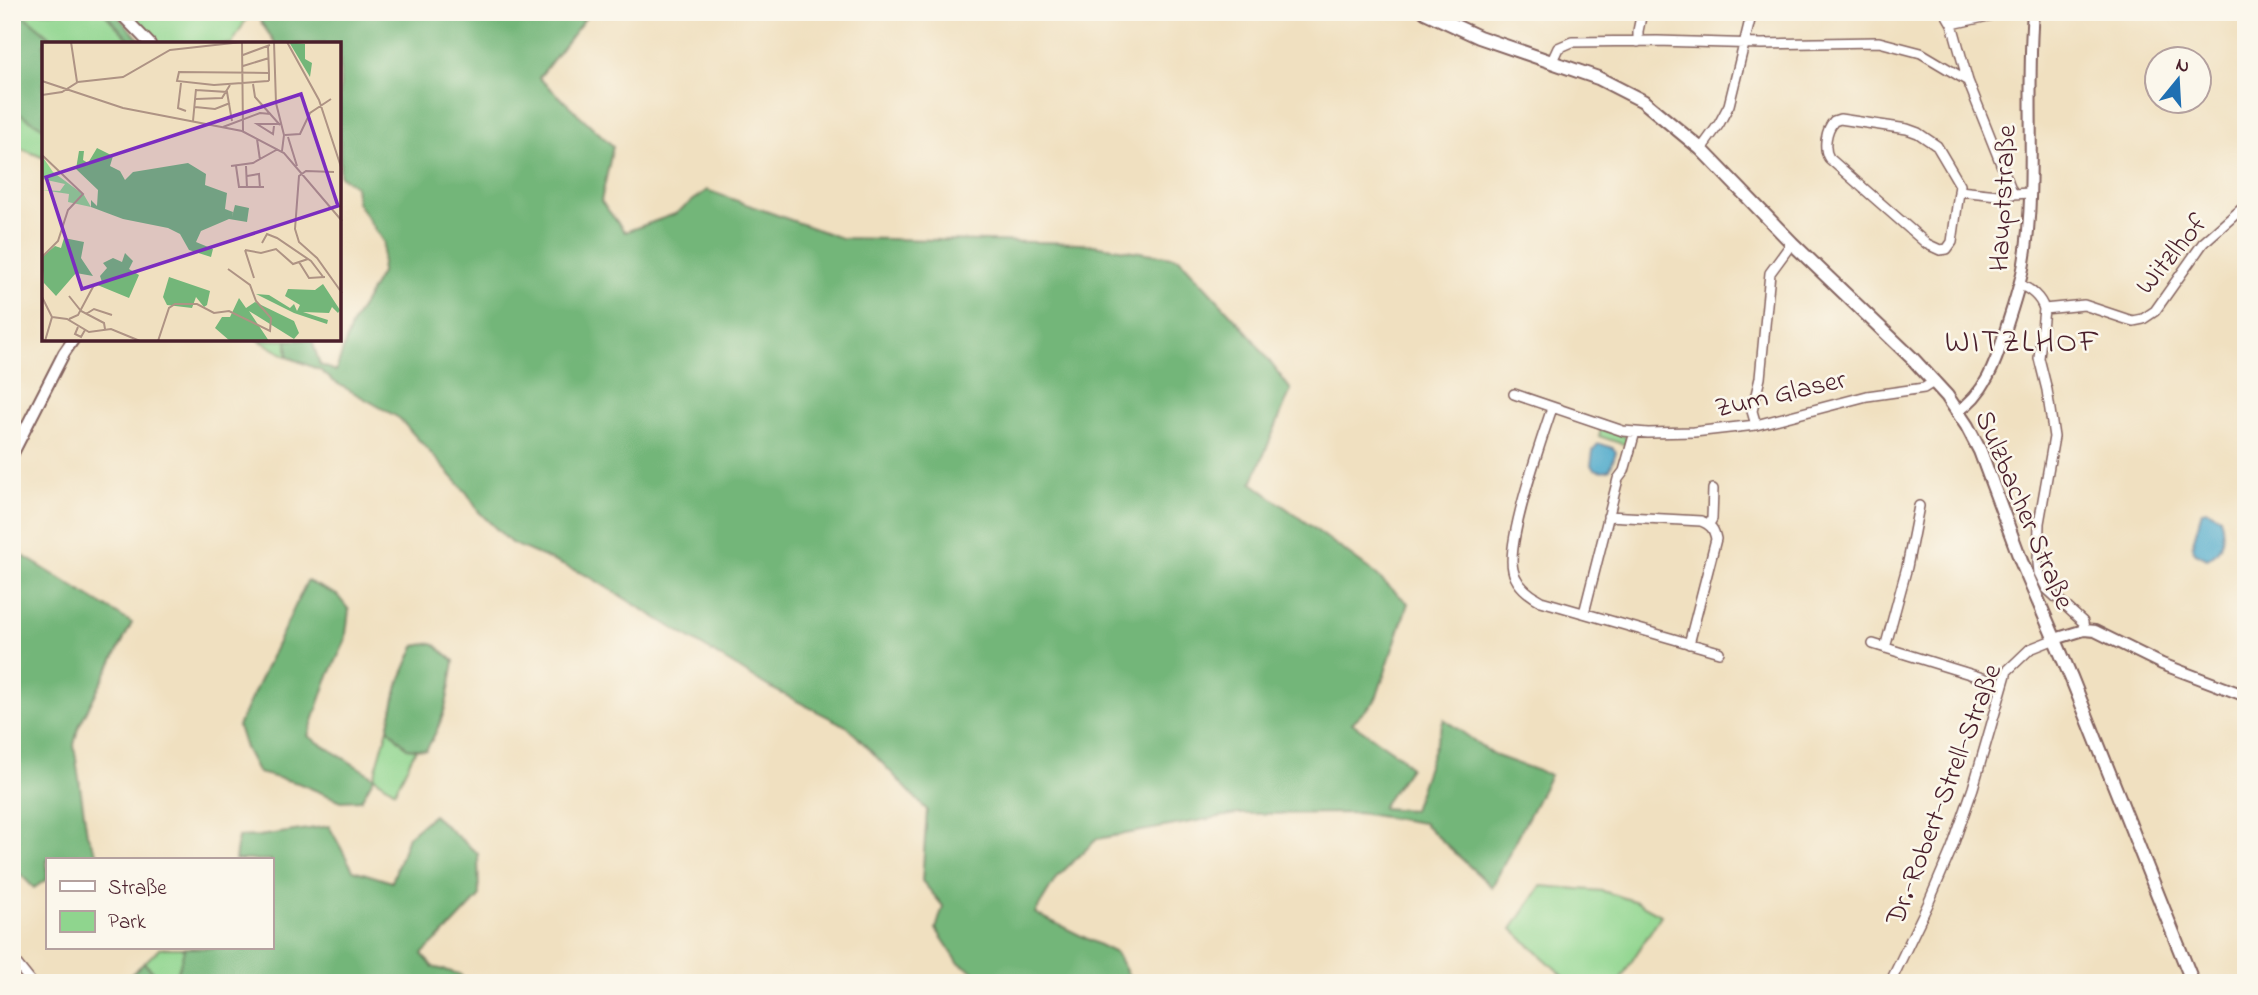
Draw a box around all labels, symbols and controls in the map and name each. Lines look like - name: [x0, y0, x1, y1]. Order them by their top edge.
- inset map: [42, 42, 341, 341]
- north arrow: [2142, 46, 2212, 116]
- text: N: [2172, 51, 2193, 81]
- street label: Hauptstraße: [1980, 123, 2029, 272]
- street label: Witzlhof: [2126, 206, 2219, 305]
- district label: WITZLHOF: [1945, 320, 2101, 367]
- street label: Zum Glaser: [1711, 360, 1851, 430]
- street label: Sulzbacher Straße: [1962, 405, 2083, 617]
- street label: Dr.-Robert-Strell-Straße: [1876, 658, 2014, 933]
- legend: [46, 858, 273, 950]
- text: Straße: [108, 874, 167, 904]
- text: Park: [108, 908, 147, 938]

